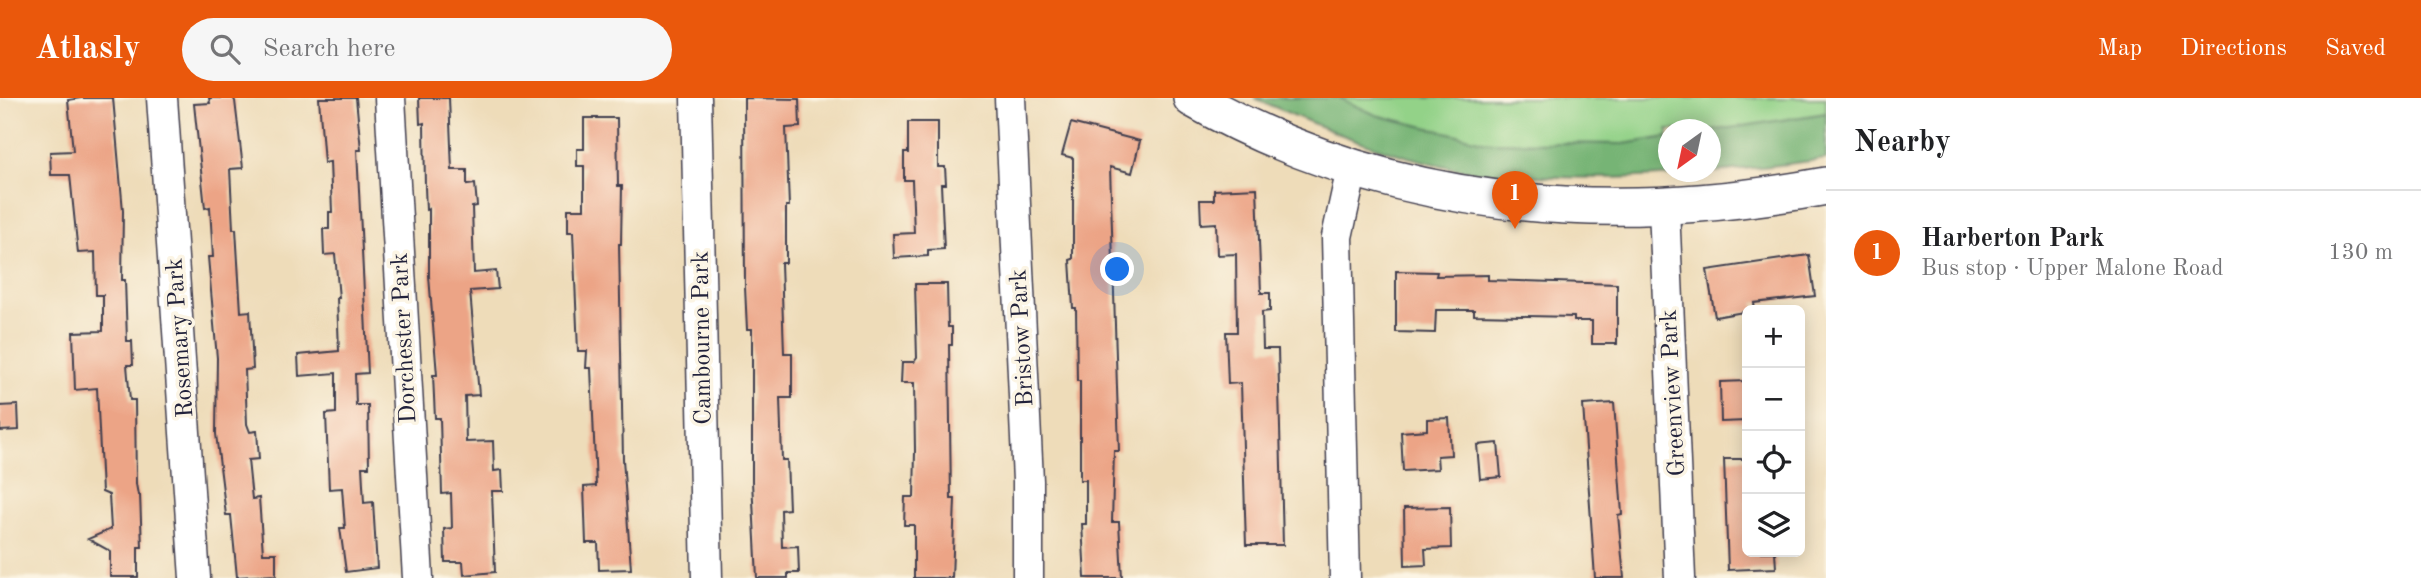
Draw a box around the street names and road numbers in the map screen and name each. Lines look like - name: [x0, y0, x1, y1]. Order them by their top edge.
- street label: Cambourne Park: [689, 251, 717, 425]
- street label: Dorchester Park: [389, 252, 421, 424]
- street label: Rosemary Park: [163, 257, 199, 419]
- street label: Bristow Park: [1007, 268, 1039, 407]
- street label: Greenview Park: [1658, 309, 1690, 477]

